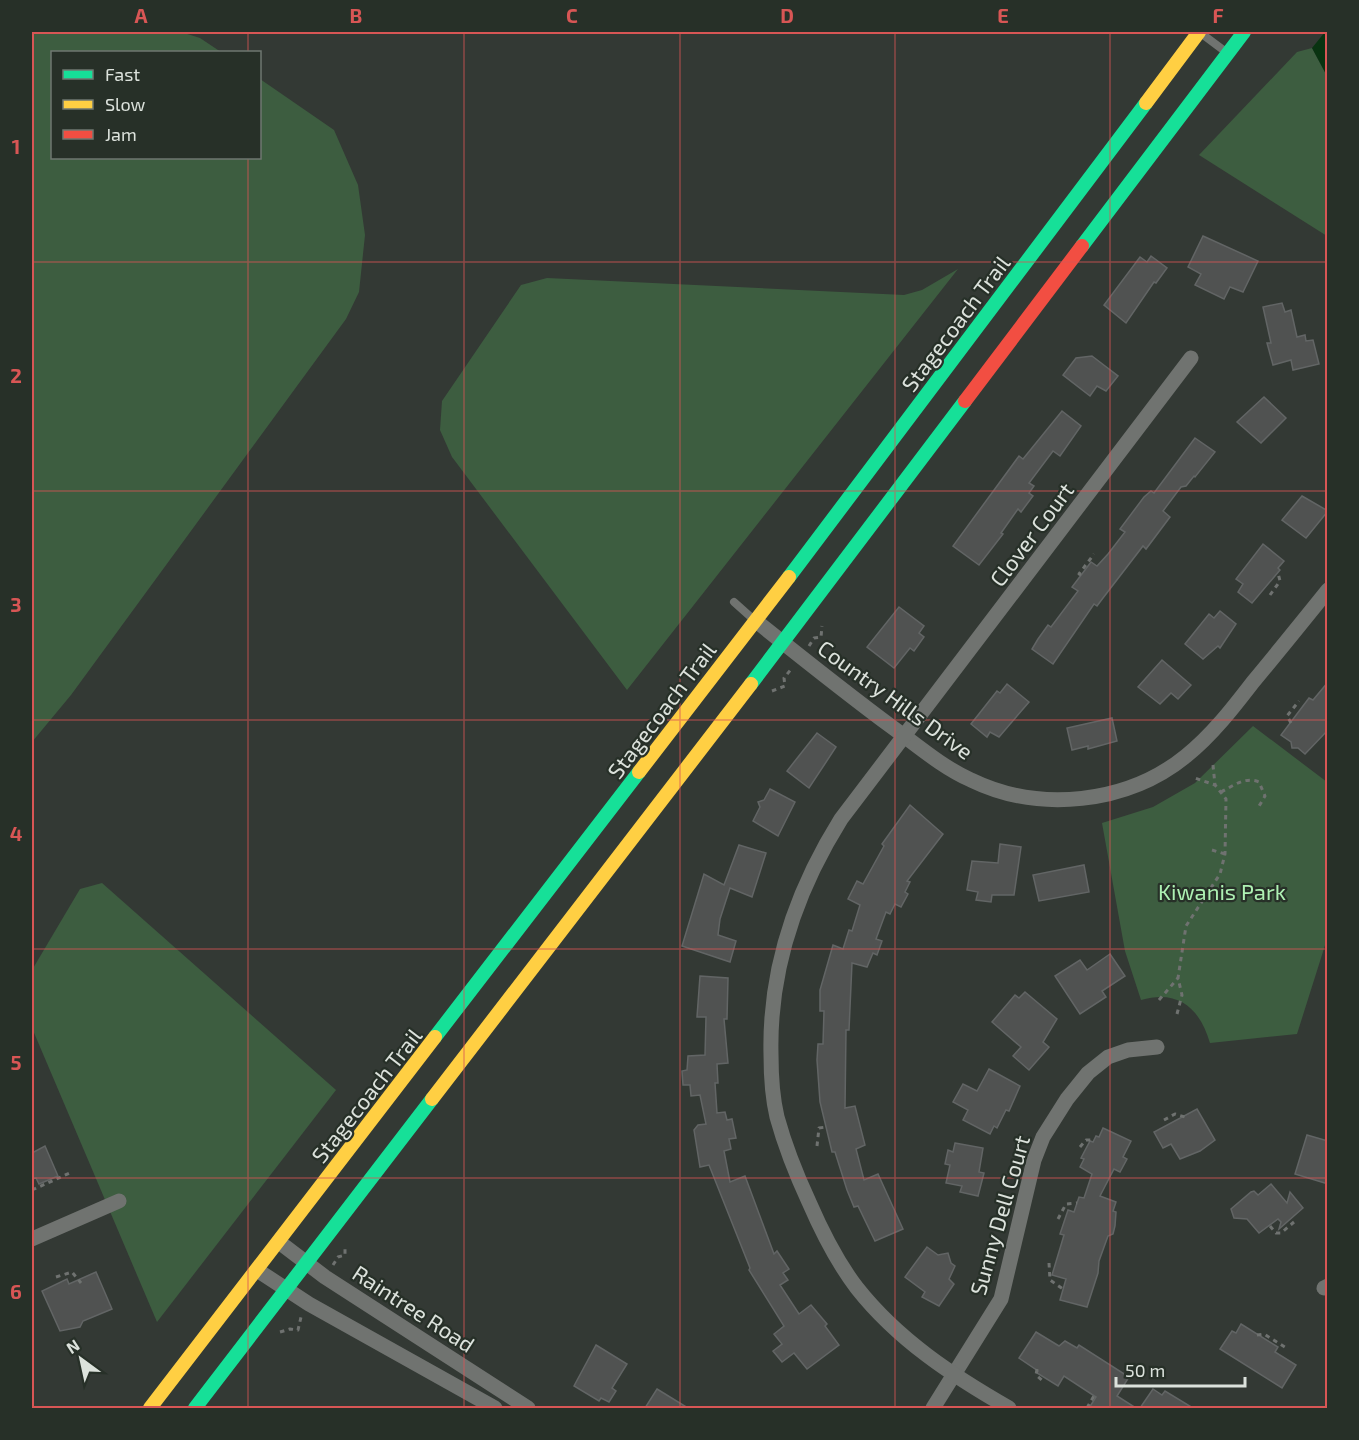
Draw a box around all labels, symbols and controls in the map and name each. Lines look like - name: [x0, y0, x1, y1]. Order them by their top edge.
- text: A: [134, 3, 148, 27]
- text: B: [350, 3, 362, 27]
- text: C: [566, 3, 578, 27]
- text: D: [780, 3, 794, 27]
- text: E: [997, 3, 1009, 27]
- text: F: [1212, 3, 1224, 27]
- legend: [51, 51, 261, 159]
- text: Fast: [105, 63, 140, 85]
- text: Slow: [105, 93, 146, 115]
- text: Jam: [105, 123, 137, 145]
- text: 1: [12, 134, 20, 158]
- street label: Stagecoach Trail: [895, 250, 1015, 396]
- text: 2: [10, 363, 22, 387]
- street label: Clover Court: [984, 477, 1078, 591]
- text: 3: [10, 592, 22, 616]
- street label: Country Hills Drive: [813, 634, 979, 764]
- street label: Stagecoach Trail: [601, 637, 721, 783]
- text: 4: [10, 821, 23, 845]
- park label: Kiwanis Park: [1158, 878, 1286, 904]
- street label: Stagecoach Trail: [305, 1022, 427, 1167]
- text: 5: [10, 1050, 22, 1074]
- street label: Sunny Dell Court: [964, 1132, 1034, 1298]
- street label: Raintree Road: [348, 1259, 480, 1357]
- text: 6: [10, 1279, 22, 1303]
- north arrow: [51, 1329, 111, 1389]
- text: N: [63, 1335, 83, 1357]
- scale bar: [1116, 1350, 1245, 1388]
- text: 50 m: [1125, 1359, 1165, 1381]

